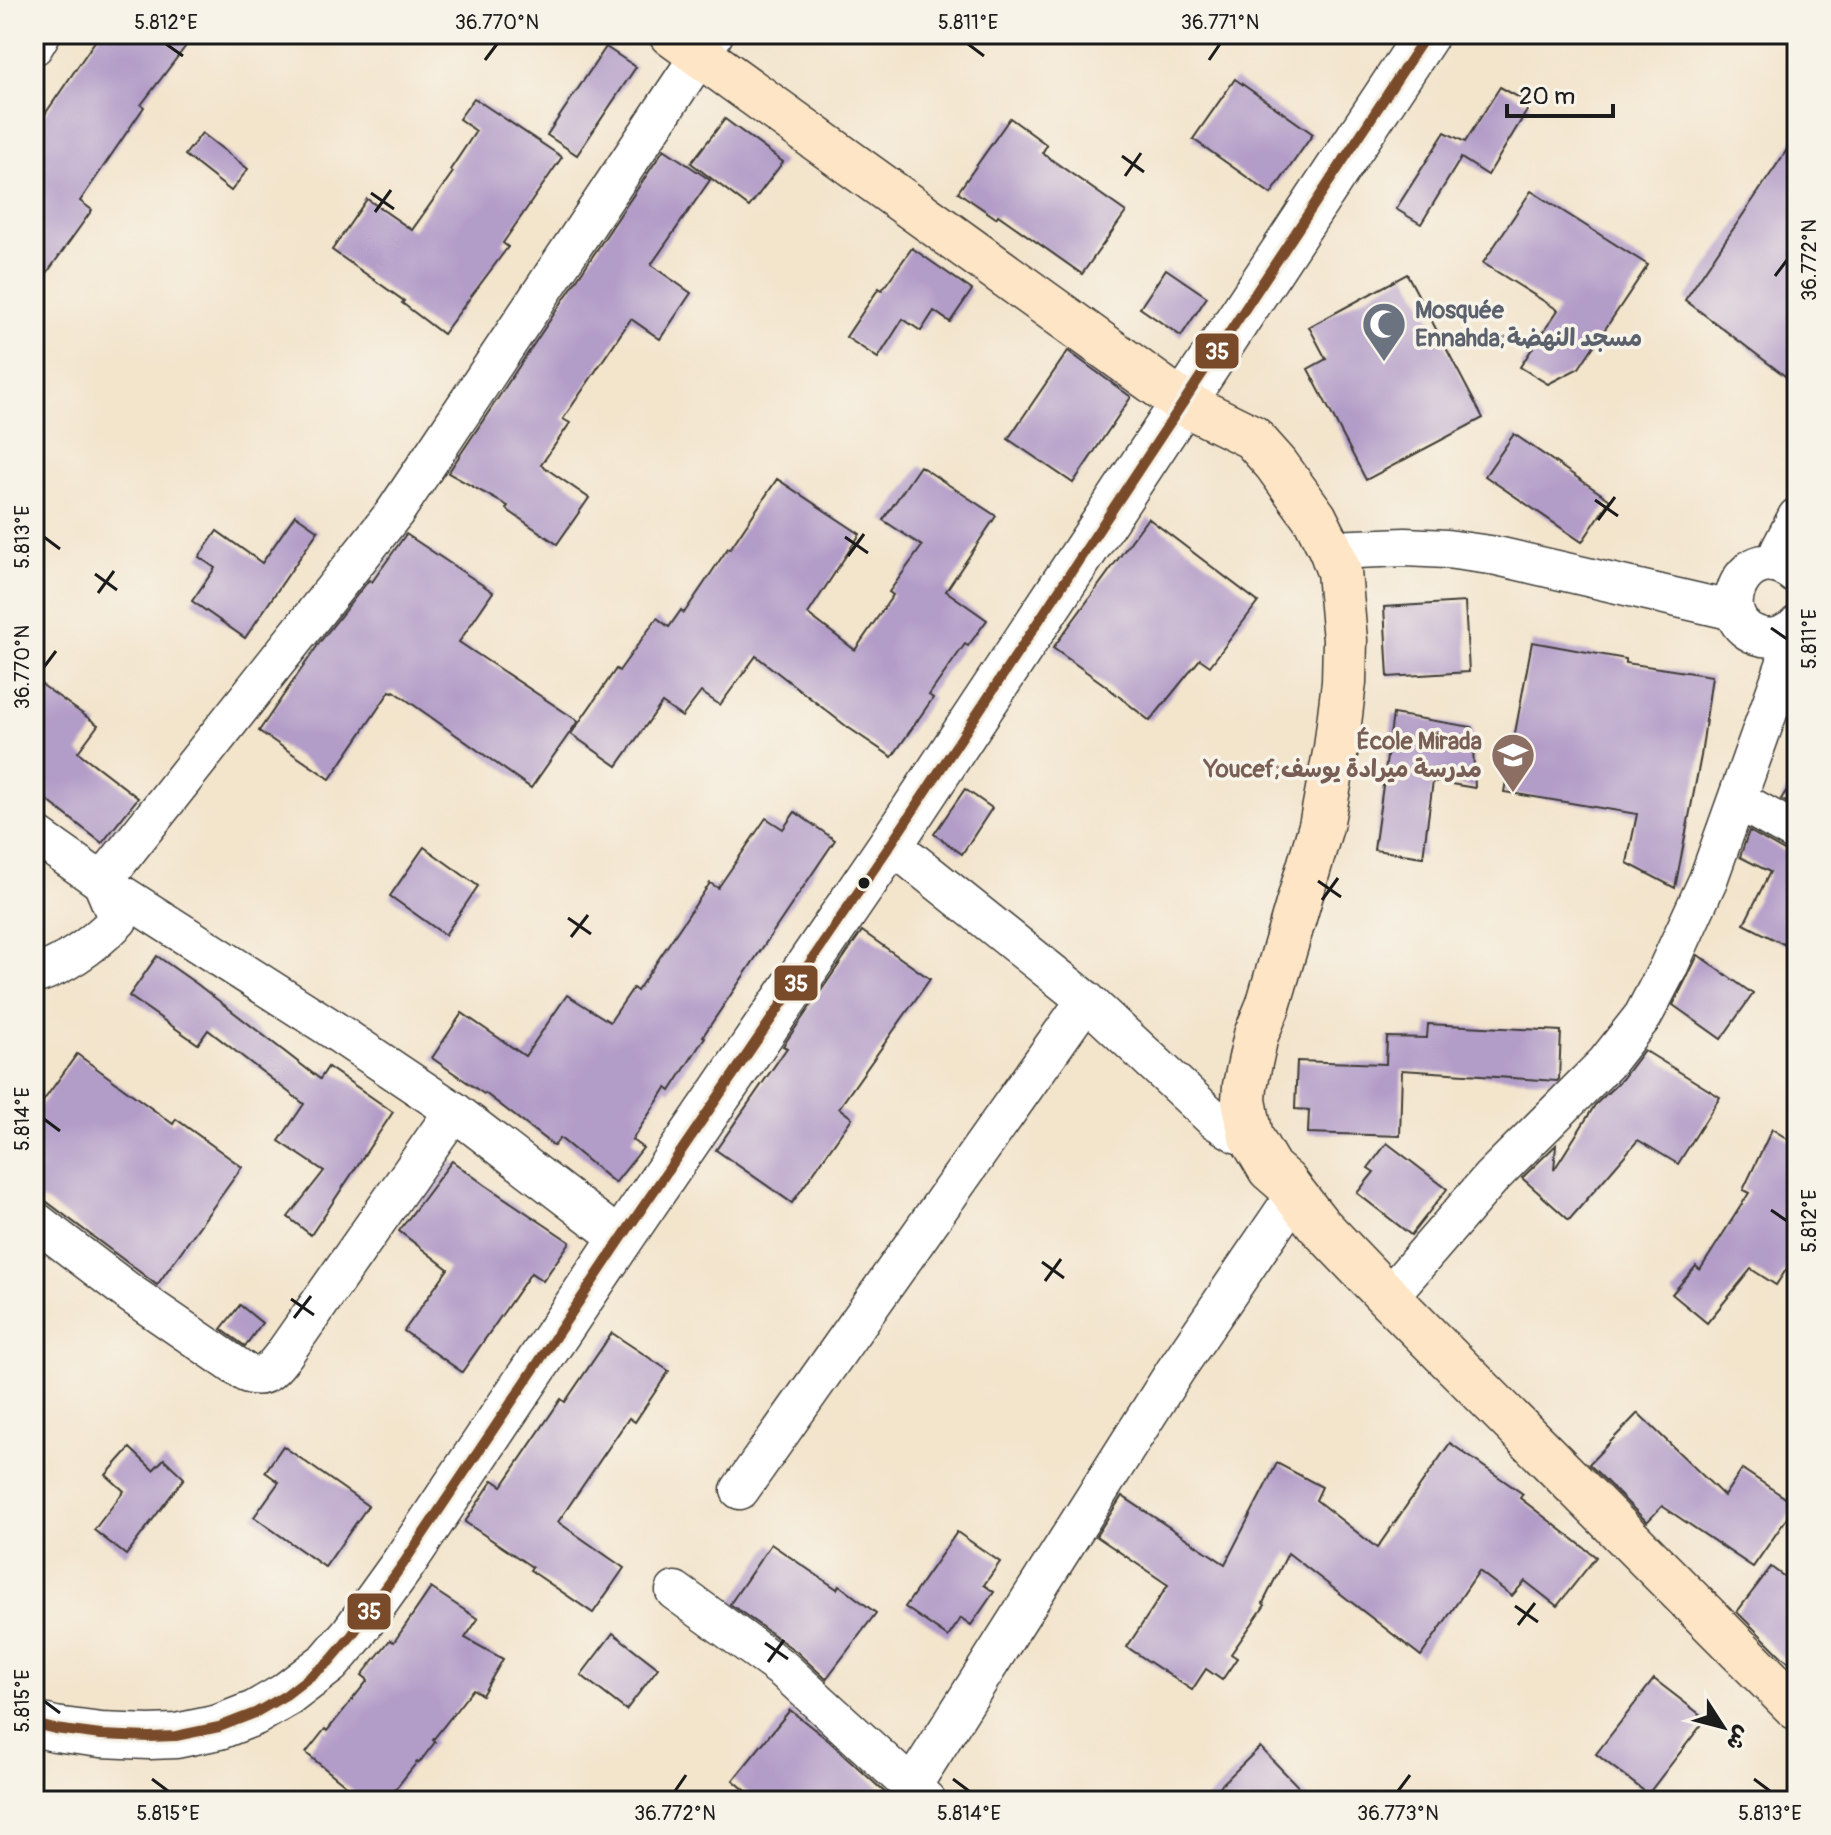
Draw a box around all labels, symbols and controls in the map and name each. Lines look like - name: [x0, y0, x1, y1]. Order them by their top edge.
- text: 5.812°E: [134, 10, 198, 35]
- text: 36.770°N: [455, 10, 539, 35]
- text: 5.811°E: [938, 10, 998, 35]
- text: 36.771°N: [1181, 10, 1259, 35]
- scale bar: [1507, 68, 1613, 118]
- text: 20 m: [1519, 82, 1575, 111]
- text: 36.772°N: [1797, 219, 1822, 301]
- place label: Mosquée Ennahda;مسجد النهضة: [1415, 296, 1642, 353]
- mosque icon: Mosquée Ennahda;مسجد النهضة: [1360, 300, 1408, 363]
- line badge: 35: [1194, 332, 1240, 370]
- text: 35: [1205, 338, 1229, 366]
- text: 5.813°E: [10, 505, 35, 569]
- text: 5.811°E: [1797, 609, 1822, 669]
- text: 36.770°N: [10, 625, 35, 709]
- place label: École Mirada Youcef;مدرسة ميرادة يوسف: [1203, 727, 1482, 784]
- school or university icon: École Mirada Youcef;مدرسة ميرادة يوسف: [1489, 731, 1537, 794]
- unlabelled marker: [856, 875, 872, 891]
- line badge: 35: [773, 964, 819, 1002]
- text: 35: [784, 970, 808, 998]
- text: 5.814°E: [10, 1087, 35, 1151]
- text: 5.812°E: [1797, 1189, 1822, 1253]
- line badge: 35: [346, 1592, 392, 1631]
- text: 35: [357, 1598, 381, 1626]
- text: 5.815°E: [10, 1669, 35, 1733]
- north arrow: [1683, 1687, 1763, 1767]
- text: ش: [1720, 1720, 1757, 1756]
- text: 5.815°E: [136, 1801, 200, 1826]
- text: 36.772°N: [634, 1801, 716, 1826]
- text: 5.814°E: [937, 1801, 1001, 1826]
- text: 36.773°N: [1357, 1801, 1439, 1826]
- text: 5.813°E: [1738, 1801, 1802, 1826]

